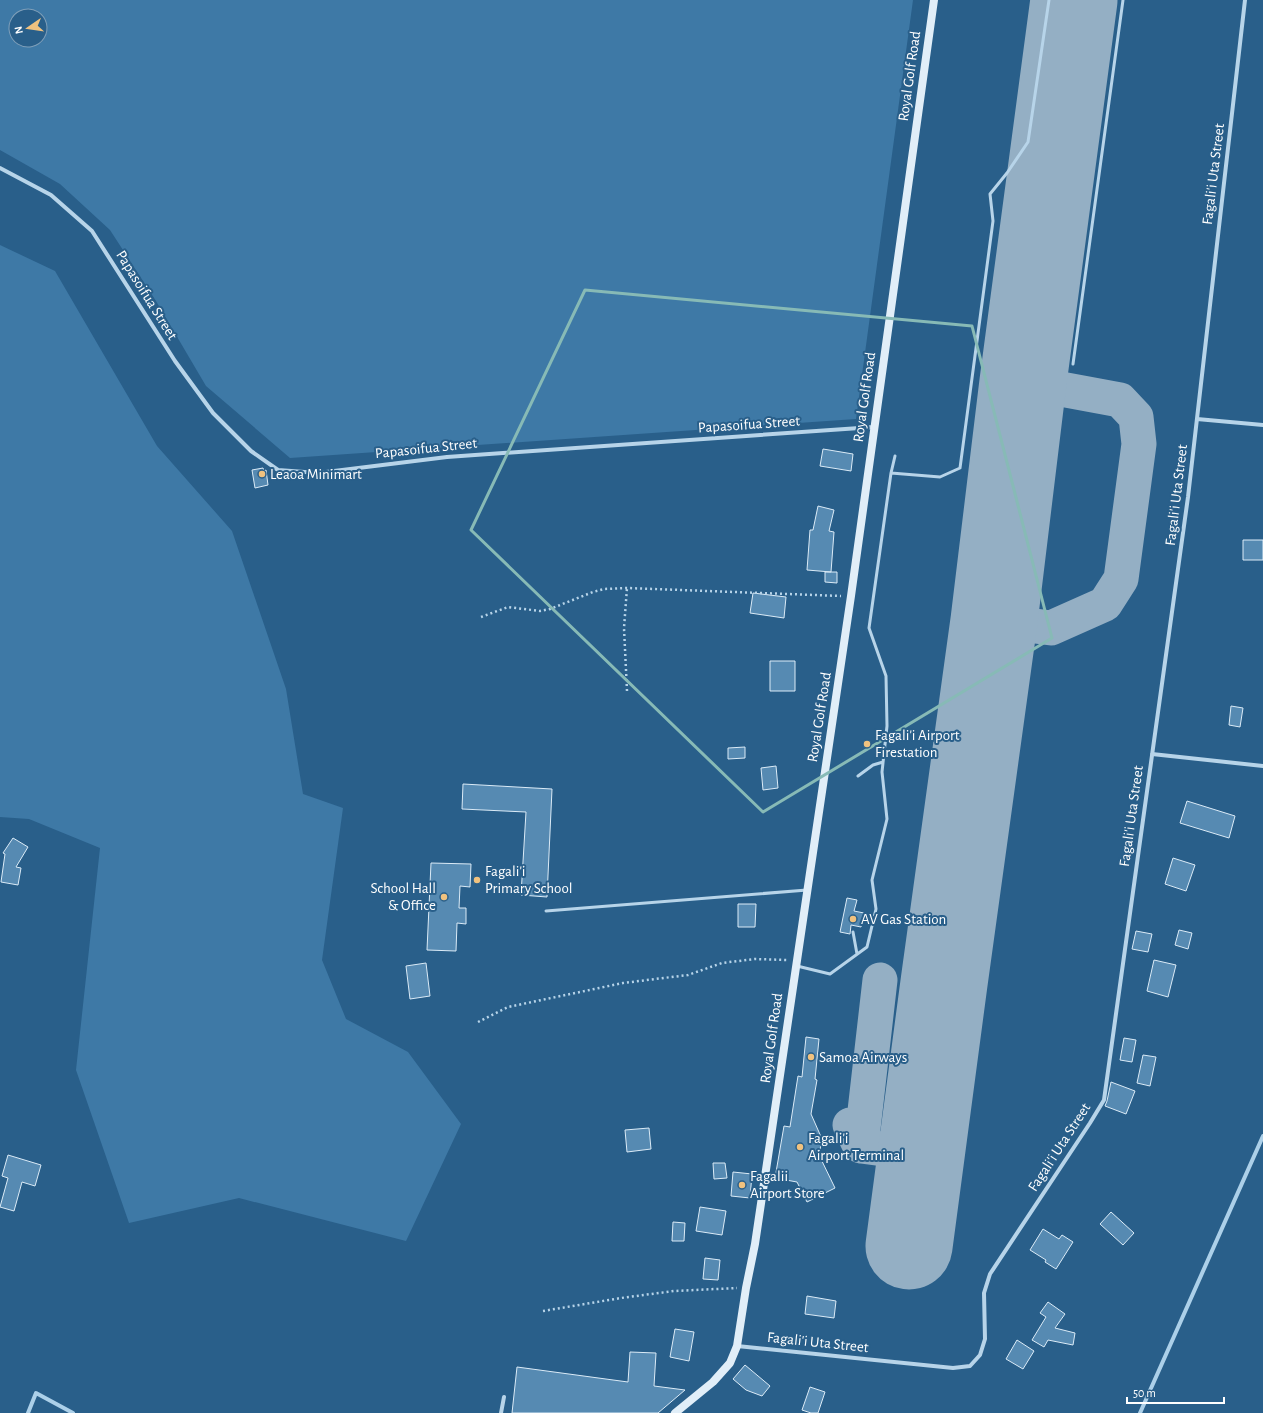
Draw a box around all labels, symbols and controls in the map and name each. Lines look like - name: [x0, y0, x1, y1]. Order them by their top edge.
- north arrow: [8, 8, 48, 48]
- text: N: [13, 25, 25, 35]
- street label: Royal Golf Road: [896, 30, 923, 122]
- street label: Fagali'i Uta Street: [1200, 122, 1227, 226]
- street label: Papasoifua Street: [113, 248, 180, 343]
- street label: Royal Golf Road: [851, 351, 878, 443]
- street label: Papasoifua Street: [697, 413, 801, 436]
- street label: Papasoifua Street: [374, 436, 478, 461]
- street label: Fagali'i Uta Street: [1163, 443, 1190, 547]
- place label: Leaoa Minimart: [270, 467, 362, 482]
- marker: Leaoa Minimart: [257, 469, 267, 479]
- street label: Royal Golf Road: [805, 671, 834, 763]
- place label: Fagali'i Airport Firestation: [875, 728, 960, 760]
- marker: Fagali'i Airport Firestation: [862, 739, 872, 749]
- street label: Fagali'i Uta Street: [1117, 764, 1146, 868]
- place label: Fagali'i Primary School: [485, 864, 573, 896]
- marker: Fagali'i Primary School: [472, 875, 482, 885]
- place label: School Hall & Office: [370, 881, 436, 913]
- marker: School Hall & Office: [439, 892, 449, 902]
- place label: AV Gas Station: [861, 912, 946, 927]
- marker: AV Gas Station: [848, 914, 858, 924]
- street label: Royal Golf Road: [758, 992, 785, 1084]
- place label: Samoa Airways: [819, 1050, 907, 1065]
- marker: Samoa Airways: [806, 1052, 816, 1062]
- street label: Fagali'i Uta Street: [1025, 1100, 1094, 1194]
- place label: Fagali'i Airport Terminal: [808, 1131, 904, 1163]
- marker: Fagali'i Airport Terminal: [795, 1142, 805, 1152]
- place label: Fagalii Airport Store: [750, 1169, 825, 1201]
- marker: Fagalii Airport Store: [737, 1180, 747, 1190]
- street label: Fagali'i Uta Street: [767, 1330, 870, 1355]
- scale bar: [1127, 1379, 1224, 1405]
- text: 50 m: [1133, 1387, 1156, 1399]

